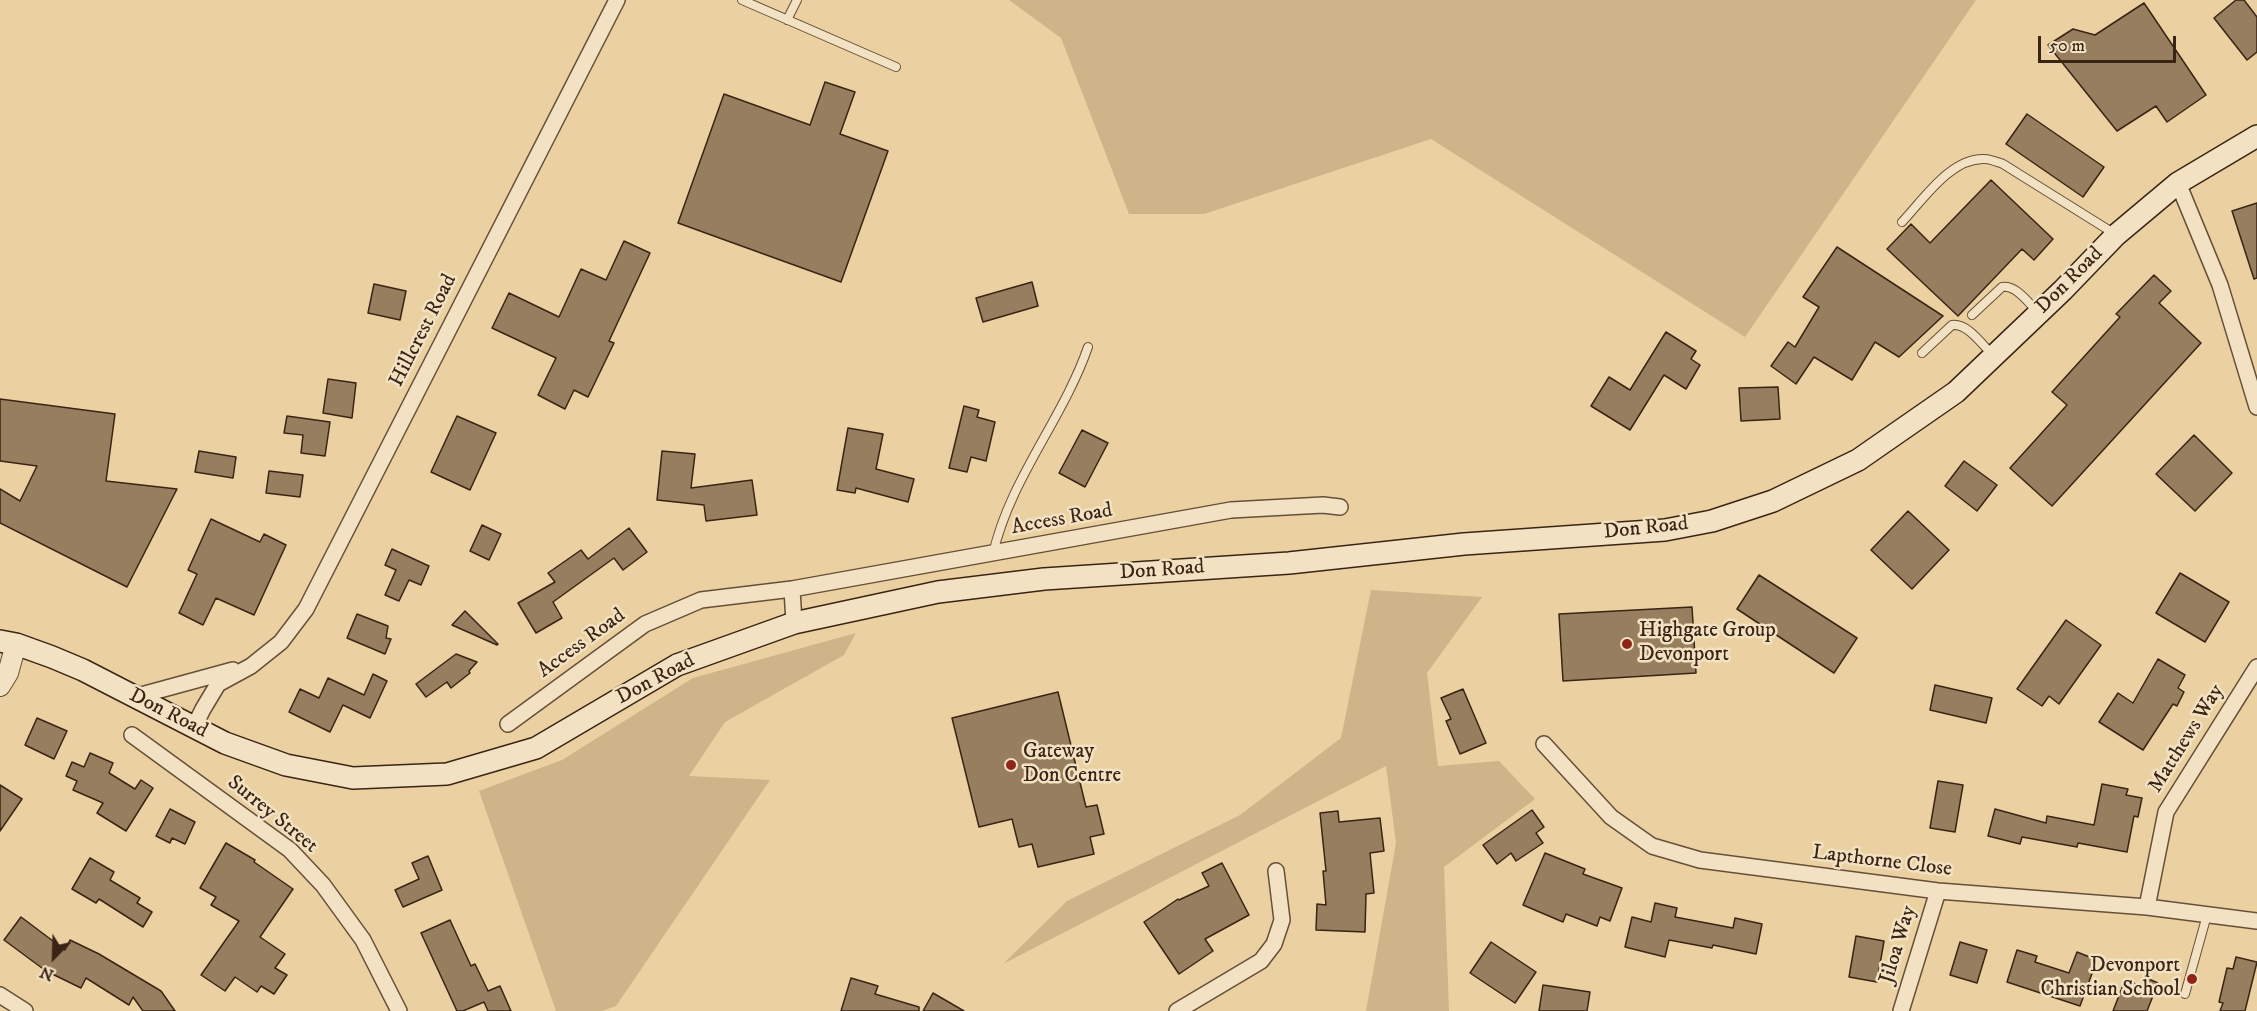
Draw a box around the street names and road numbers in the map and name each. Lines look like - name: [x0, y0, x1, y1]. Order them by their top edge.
- street label: Don Road: [2031, 242, 2109, 320]
- street label: Hillcrest Road: [385, 271, 463, 391]
- street label: Access Road: [1010, 499, 1114, 541]
- street label: Don Road: [1603, 512, 1689, 546]
- street label: Don Road: [1119, 555, 1205, 587]
- street label: Access Road: [533, 604, 631, 684]
- street label: Don Road: [613, 649, 699, 711]
- street label: Matthews Way: [2144, 680, 2230, 798]
- street label: Don Road: [124, 684, 212, 744]
- street label: Surrey Street: [221, 771, 323, 859]
- street label: Lapthorne Close: [1811, 841, 1953, 883]
- street label: Jiloa Way: [1875, 903, 1923, 987]

